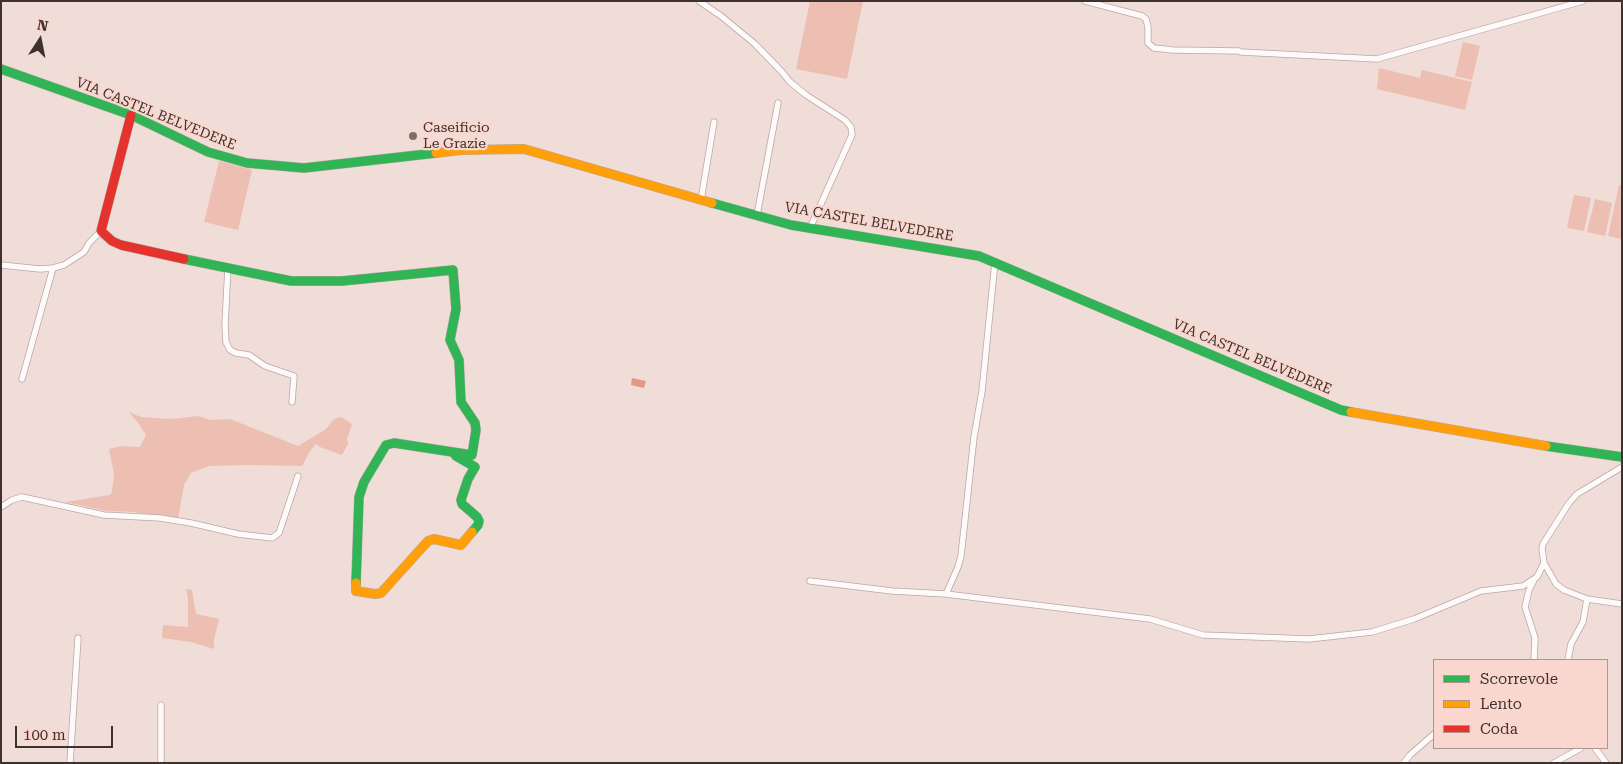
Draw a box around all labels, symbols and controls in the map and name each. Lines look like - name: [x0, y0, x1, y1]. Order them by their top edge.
- north arrow: [15, 15, 65, 65]
- text: N: [36, 16, 50, 34]
- street label: VIA CASTEL BELVEDERE: [74, 74, 238, 154]
- place label: Caseificio Le Grazie: [423, 120, 490, 152]
- marker: Caseificio Le Grazie: [407, 130, 419, 142]
- street label: VIA CASTEL BELVEDERE: [783, 199, 955, 245]
- street label: VIA CASTEL BELVEDERE: [1170, 316, 1334, 398]
- legend: [1433, 659, 1608, 749]
- text: Scorrevole: [1480, 670, 1558, 688]
- text: Lento: [1480, 695, 1522, 713]
- scale bar: [18, 716, 115, 748]
- text: Coda: [1480, 720, 1518, 738]
- text: 100 m: [23, 726, 66, 744]

